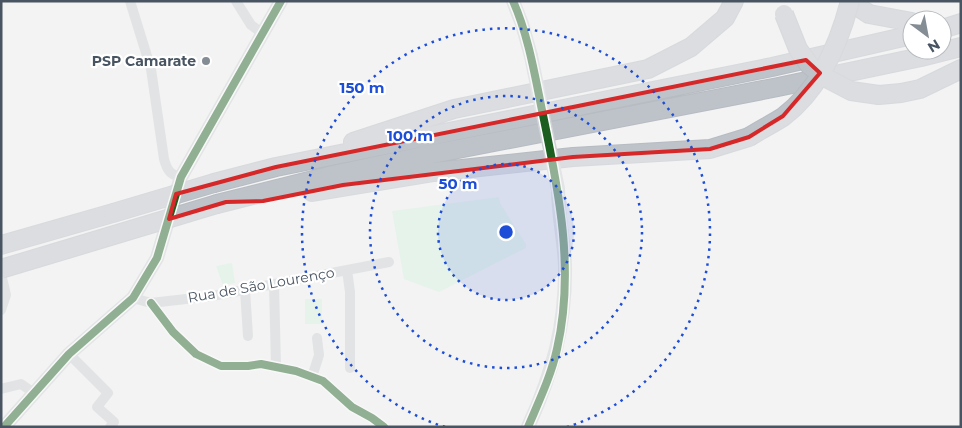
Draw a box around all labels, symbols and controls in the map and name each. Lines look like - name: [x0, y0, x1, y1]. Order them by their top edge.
- north arrow: [902, 10, 952, 60]
- text: N: [924, 35, 943, 57]
- place label: PSP Camarate: [92, 52, 196, 70]
- marker: PSP Camarate: [200, 55, 212, 67]
- text: 150 m: [340, 78, 384, 97]
- text: 100 m: [387, 126, 433, 145]
- text: 50 m: [438, 174, 478, 193]
- centre of rings: [497, 223, 515, 241]
- street label: Rua de São Lourenço: [186, 263, 336, 307]

